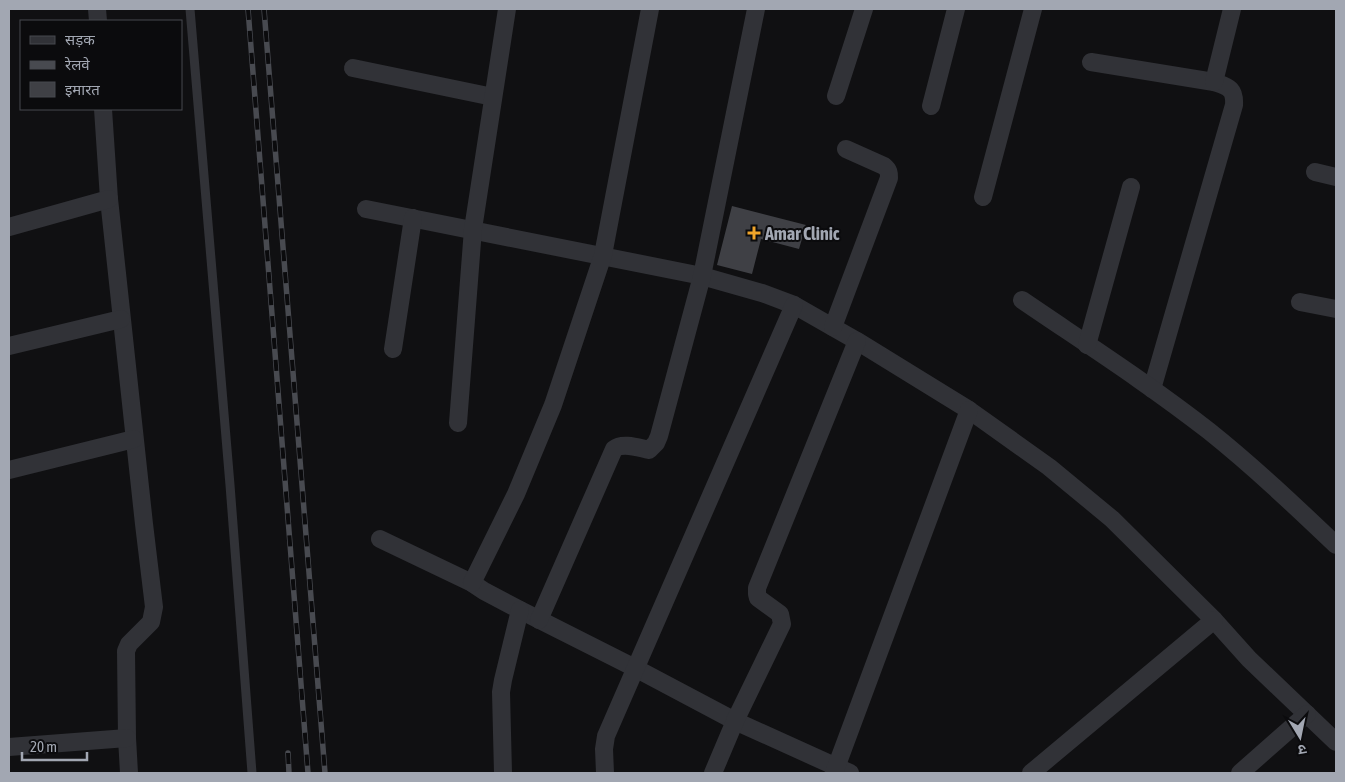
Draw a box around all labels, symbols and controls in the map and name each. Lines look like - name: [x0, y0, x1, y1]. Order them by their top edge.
- legend: [20, 20, 182, 110]
- text: सड़क: [65, 31, 95, 48]
- text: रेलवे: [64, 56, 90, 73]
- text: इमारत: [65, 81, 100, 98]
- place label: Amar Clinic: [764, 223, 840, 244]
- marker: Amar Clinic: [747, 226, 761, 240]
- north arrow: [1275, 712, 1325, 762]
- scale bar: [22, 730, 88, 762]
- text: 20 m: [30, 738, 57, 755]
- text: उ: [1296, 741, 1308, 759]

